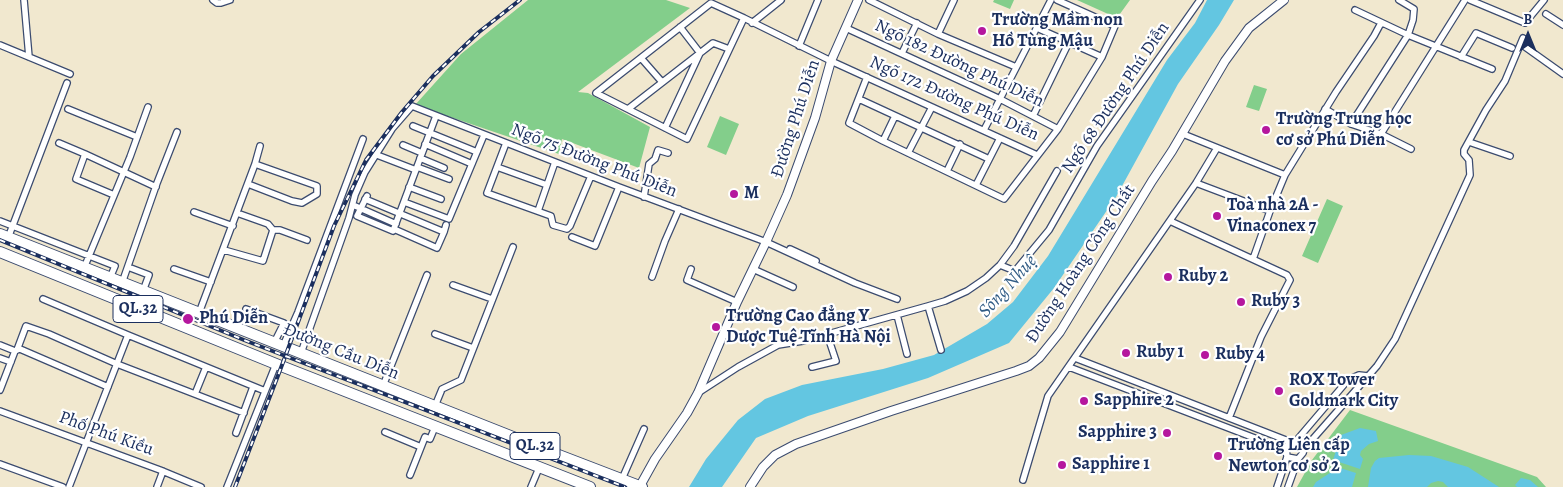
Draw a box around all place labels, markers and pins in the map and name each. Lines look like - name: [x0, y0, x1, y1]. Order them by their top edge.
- place label: Trường Mầm non Hồ Tùng Mậu: [992, 10, 1123, 52]
- marker: Trường Mầm non Hồ Tùng Mậu: [976, 25, 988, 37]
- place label: Trường Trung học cơ sở Phú Diễn: [1276, 109, 1412, 152]
- marker: Trường Trung học cơ sở Phú Diễn: [1260, 124, 1272, 136]
- place label: M: [744, 183, 759, 205]
- marker: M: [728, 188, 740, 200]
- place label: Toà nhà 2A - Vinaconex 7: [1227, 195, 1319, 238]
- marker: Toà nhà 2A - Vinaconex 7: [1211, 210, 1223, 222]
- place label: Ruby 2: [1178, 266, 1228, 288]
- marker: Ruby 2: [1162, 271, 1174, 283]
- place label: Ruby 3: [1251, 291, 1300, 313]
- marker: Ruby 3: [1235, 296, 1247, 308]
- place label: Trường Cao đẳng Y Dược Tuệ Tĩnh Hà Nội: [726, 306, 891, 348]
- place label: Phú Diễn: [199, 308, 268, 330]
- marker: Phú Diễn: [181, 312, 195, 326]
- marker: Trường Cao đẳng Y Dược Tuệ Tĩnh Hà Nội: [710, 321, 722, 333]
- place label: Ruby 1: [1136, 342, 1184, 364]
- place label: Ruby 4: [1215, 344, 1265, 366]
- marker: Ruby 1: [1120, 347, 1132, 359]
- marker: Ruby 4: [1199, 349, 1211, 361]
- place label: ROX Tower Goldmark City: [1289, 370, 1398, 412]
- marker: ROX Tower Goldmark City: [1273, 385, 1285, 397]
- place label: Sapphire 2: [1094, 390, 1174, 412]
- marker: Sapphire 2: [1078, 395, 1090, 407]
- place label: Sapphire 3: [1078, 422, 1157, 444]
- marker: Sapphire 3: [1161, 427, 1173, 439]
- place label: Trường Liên cấp Newton cơ sở 2: [1228, 435, 1350, 478]
- marker: Trường Liên cấp Newton cơ sở 2: [1212, 450, 1224, 462]
- place label: Sapphire 1: [1072, 454, 1150, 476]
- marker: Sapphire 1: [1056, 459, 1068, 471]

